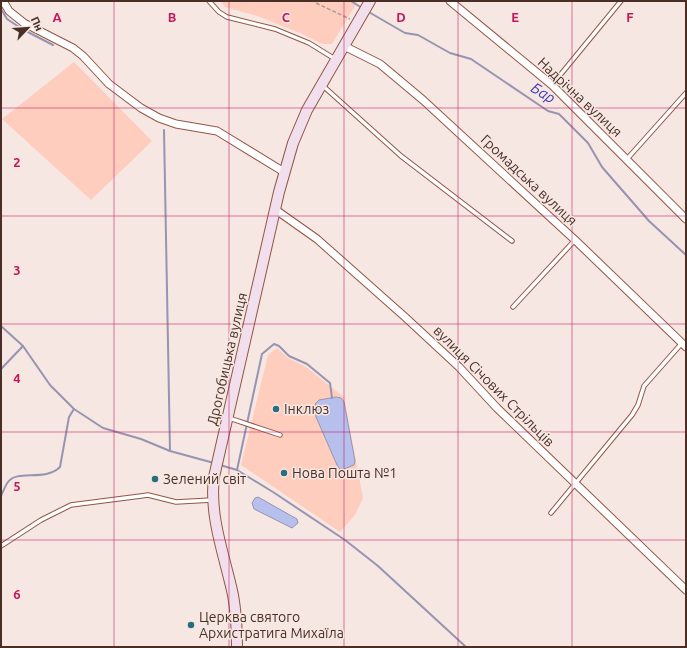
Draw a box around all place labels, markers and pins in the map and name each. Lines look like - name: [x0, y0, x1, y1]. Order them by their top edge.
- place label: Інклюз: [284, 401, 329, 417]
- marker: Інклюз: [271, 404, 281, 414]
- place label: Нова Пошта №1: [292, 465, 397, 481]
- marker: Нова Пошта №1: [279, 468, 289, 478]
- place label: Зелений світ: [163, 471, 246, 487]
- marker: Зелений світ: [150, 474, 160, 484]
- place label: Церква святого Архистратига Михаїла: [199, 609, 344, 641]
- marker: Церква святого Архистратига Михаїла: [186, 620, 196, 630]

